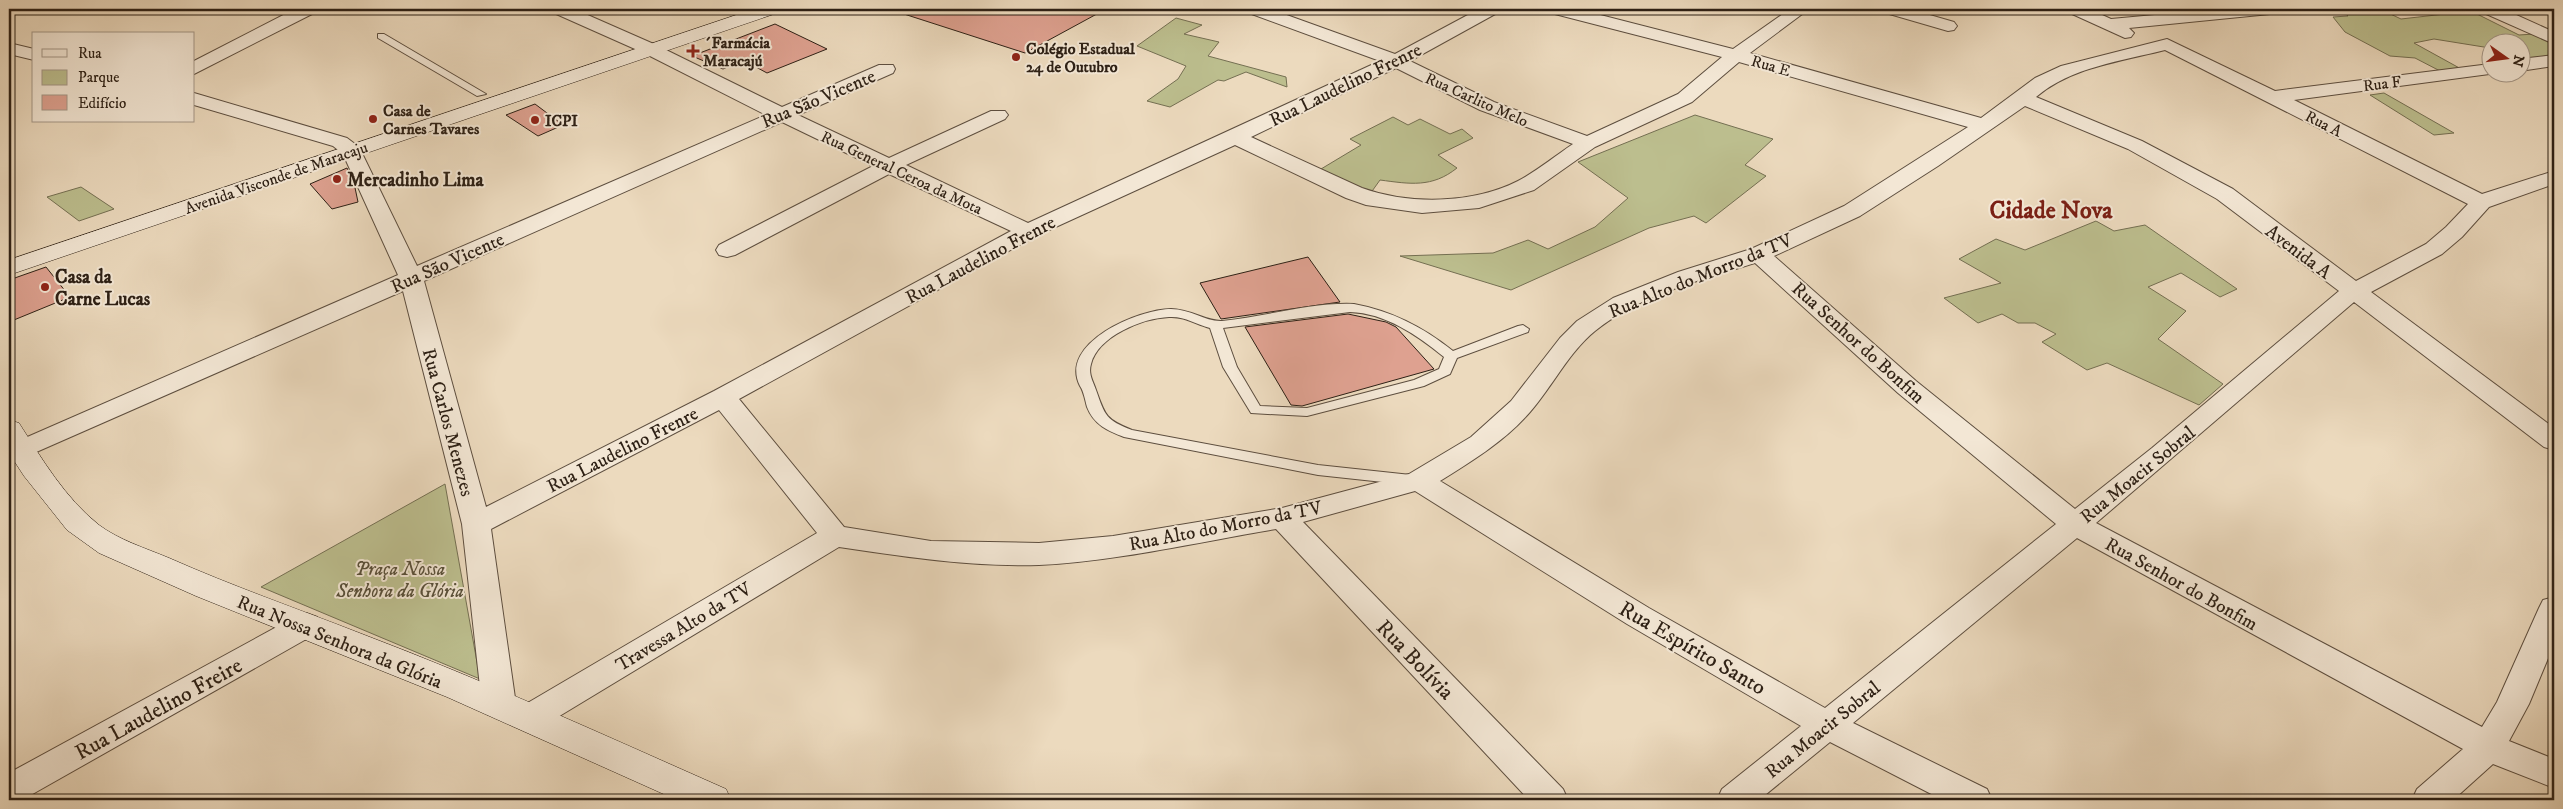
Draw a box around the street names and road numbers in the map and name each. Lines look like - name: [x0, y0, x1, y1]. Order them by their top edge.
- street label: Rua Laudelino Frenre: [1266, 38, 1426, 132]
- street label: Rua E: [1749, 51, 1793, 81]
- street label: Rua São Vicente: [758, 65, 879, 134]
- street label: Rua Carlito Melo: [1422, 68, 1531, 132]
- street label: Rua F: [2362, 72, 2403, 96]
- street label: Rua A: [2302, 106, 2346, 142]
- street label: Rua General Ceroa da Mota: [818, 127, 986, 219]
- street label: Avenida Visconde de Maracaju: [182, 137, 371, 219]
- street label: Rua Laudelino Frenre: [902, 211, 1060, 310]
- street label: Avenida A: [2261, 220, 2336, 285]
- street label: Rua São Vicente: [387, 228, 508, 299]
- street label: Rua Alto do Morro da TV: [1605, 229, 1797, 324]
- street label: Rua Senhor do Bonfim: [1787, 277, 1929, 409]
- street label: Rua Carlos Menezes: [417, 346, 478, 499]
- street label: Rua Laudelino Frenre: [543, 402, 702, 498]
- street label: Rua Moacir Sobral: [2076, 422, 2200, 529]
- street label: Rua Alto do Morro da TV: [1127, 496, 1325, 556]
- street label: Rua Senhor do Bonfim: [2101, 533, 2262, 636]
- street label: Travessa Alto da TV: [612, 577, 757, 677]
- street label: Rua Nossa Senhora da Glória: [234, 591, 445, 694]
- street label: Rua Espírito Santo: [1614, 595, 1771, 701]
- street label: Rua Bolívia: [1370, 614, 1460, 706]
- street label: Rua Laudelino Freire: [70, 652, 247, 766]
- street label: Rua Moacir Sobral: [1761, 677, 1885, 784]

